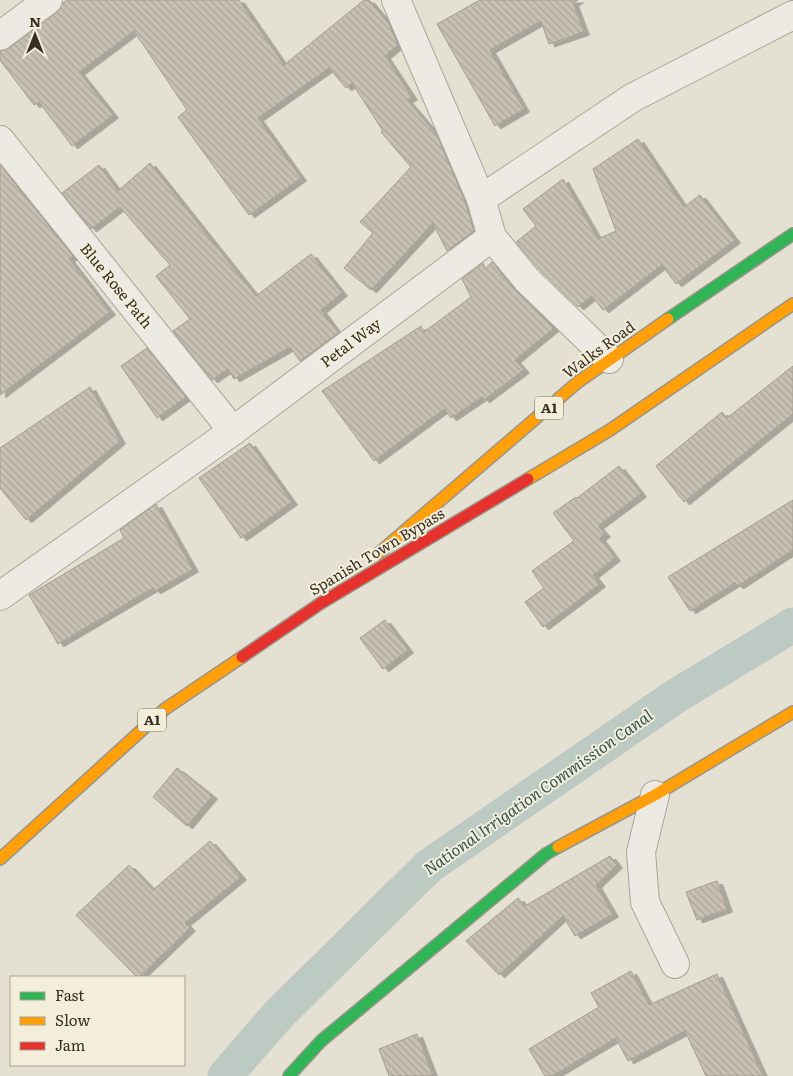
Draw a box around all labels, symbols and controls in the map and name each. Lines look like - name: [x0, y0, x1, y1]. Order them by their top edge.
- north arrow: [10, 10, 60, 60]
- text: N: [29, 11, 41, 31]
- street label: Blue Rose Path: [75, 237, 159, 333]
- street label: Petal Way: [315, 311, 386, 372]
- street label: Walks Road: [557, 315, 639, 383]
- road number: A1: [535, 396, 563, 419]
- street label: Spanish Town Bypass: [304, 501, 448, 600]
- water label: National Irrigation Commission Canal: [418, 702, 657, 880]
- road number: A1: [138, 708, 166, 732]
- legend: [10, 976, 185, 1066]
- text: Fast: [55, 983, 84, 1006]
- text: Slow: [55, 1008, 90, 1031]
- text: Jam: [55, 1033, 86, 1056]

